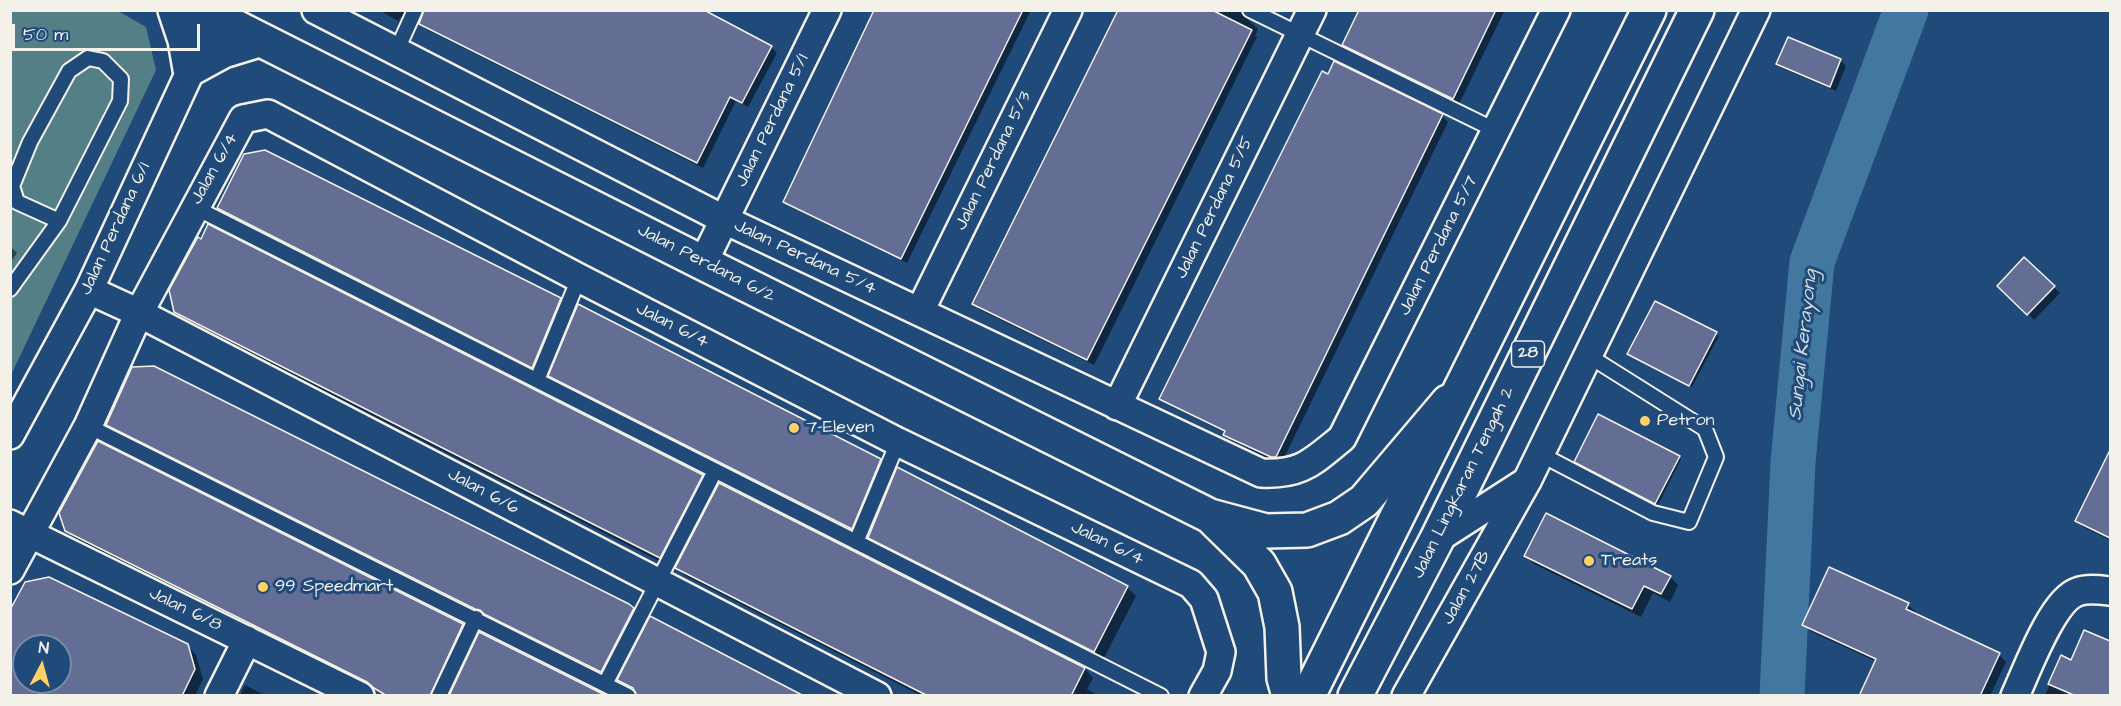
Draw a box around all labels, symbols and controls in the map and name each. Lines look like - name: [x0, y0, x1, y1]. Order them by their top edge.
- scale bar: [15, 12, 202, 50]
- text: 50 m: [23, 22, 68, 47]
- street label: Jalan Perdana 5/1: [732, 51, 814, 191]
- street label: Jalan Perdana 5/3: [951, 88, 1037, 234]
- street label: Jalan 6/4: [186, 129, 244, 209]
- street label: Jalan Perdana 5/5: [1171, 133, 1259, 283]
- street label: Jalan Perdana 6/1: [76, 159, 156, 299]
- street label: Jalan Perdana 5/7: [1394, 173, 1484, 319]
- street label: Jalan Perdana 5/4: [730, 215, 880, 301]
- street label: Jalan Perdana 6/2: [634, 220, 778, 308]
- water label: Sungai Kerayong: [1784, 269, 1824, 421]
- street label: Jalan 6/4: [632, 299, 712, 353]
- road number: 28: [1512, 341, 1544, 367]
- street label: Jalan Lingkaran Tengah 2: [1408, 384, 1520, 582]
- place label: Petron: [1657, 410, 1715, 432]
- marker: Petron: [1638, 414, 1652, 428]
- place label: 7-Eleven: [806, 417, 874, 439]
- marker: 7-Eleven: [787, 421, 801, 435]
- street label: Jalan 6/6: [444, 464, 522, 520]
- street label: Jalan 6/4: [1067, 517, 1147, 571]
- street label: Jalan 27B: [1438, 547, 1496, 629]
- place label: Treats: [1601, 550, 1657, 572]
- marker: Treats: [1582, 554, 1596, 568]
- place label: 99 Speedmart: [275, 576, 393, 598]
- marker: 99 Speedmart: [256, 580, 270, 594]
- street label: Jalan 6/8: [145, 583, 225, 637]
- north arrow: [12, 634, 72, 694]
- text: N: [38, 637, 50, 660]

